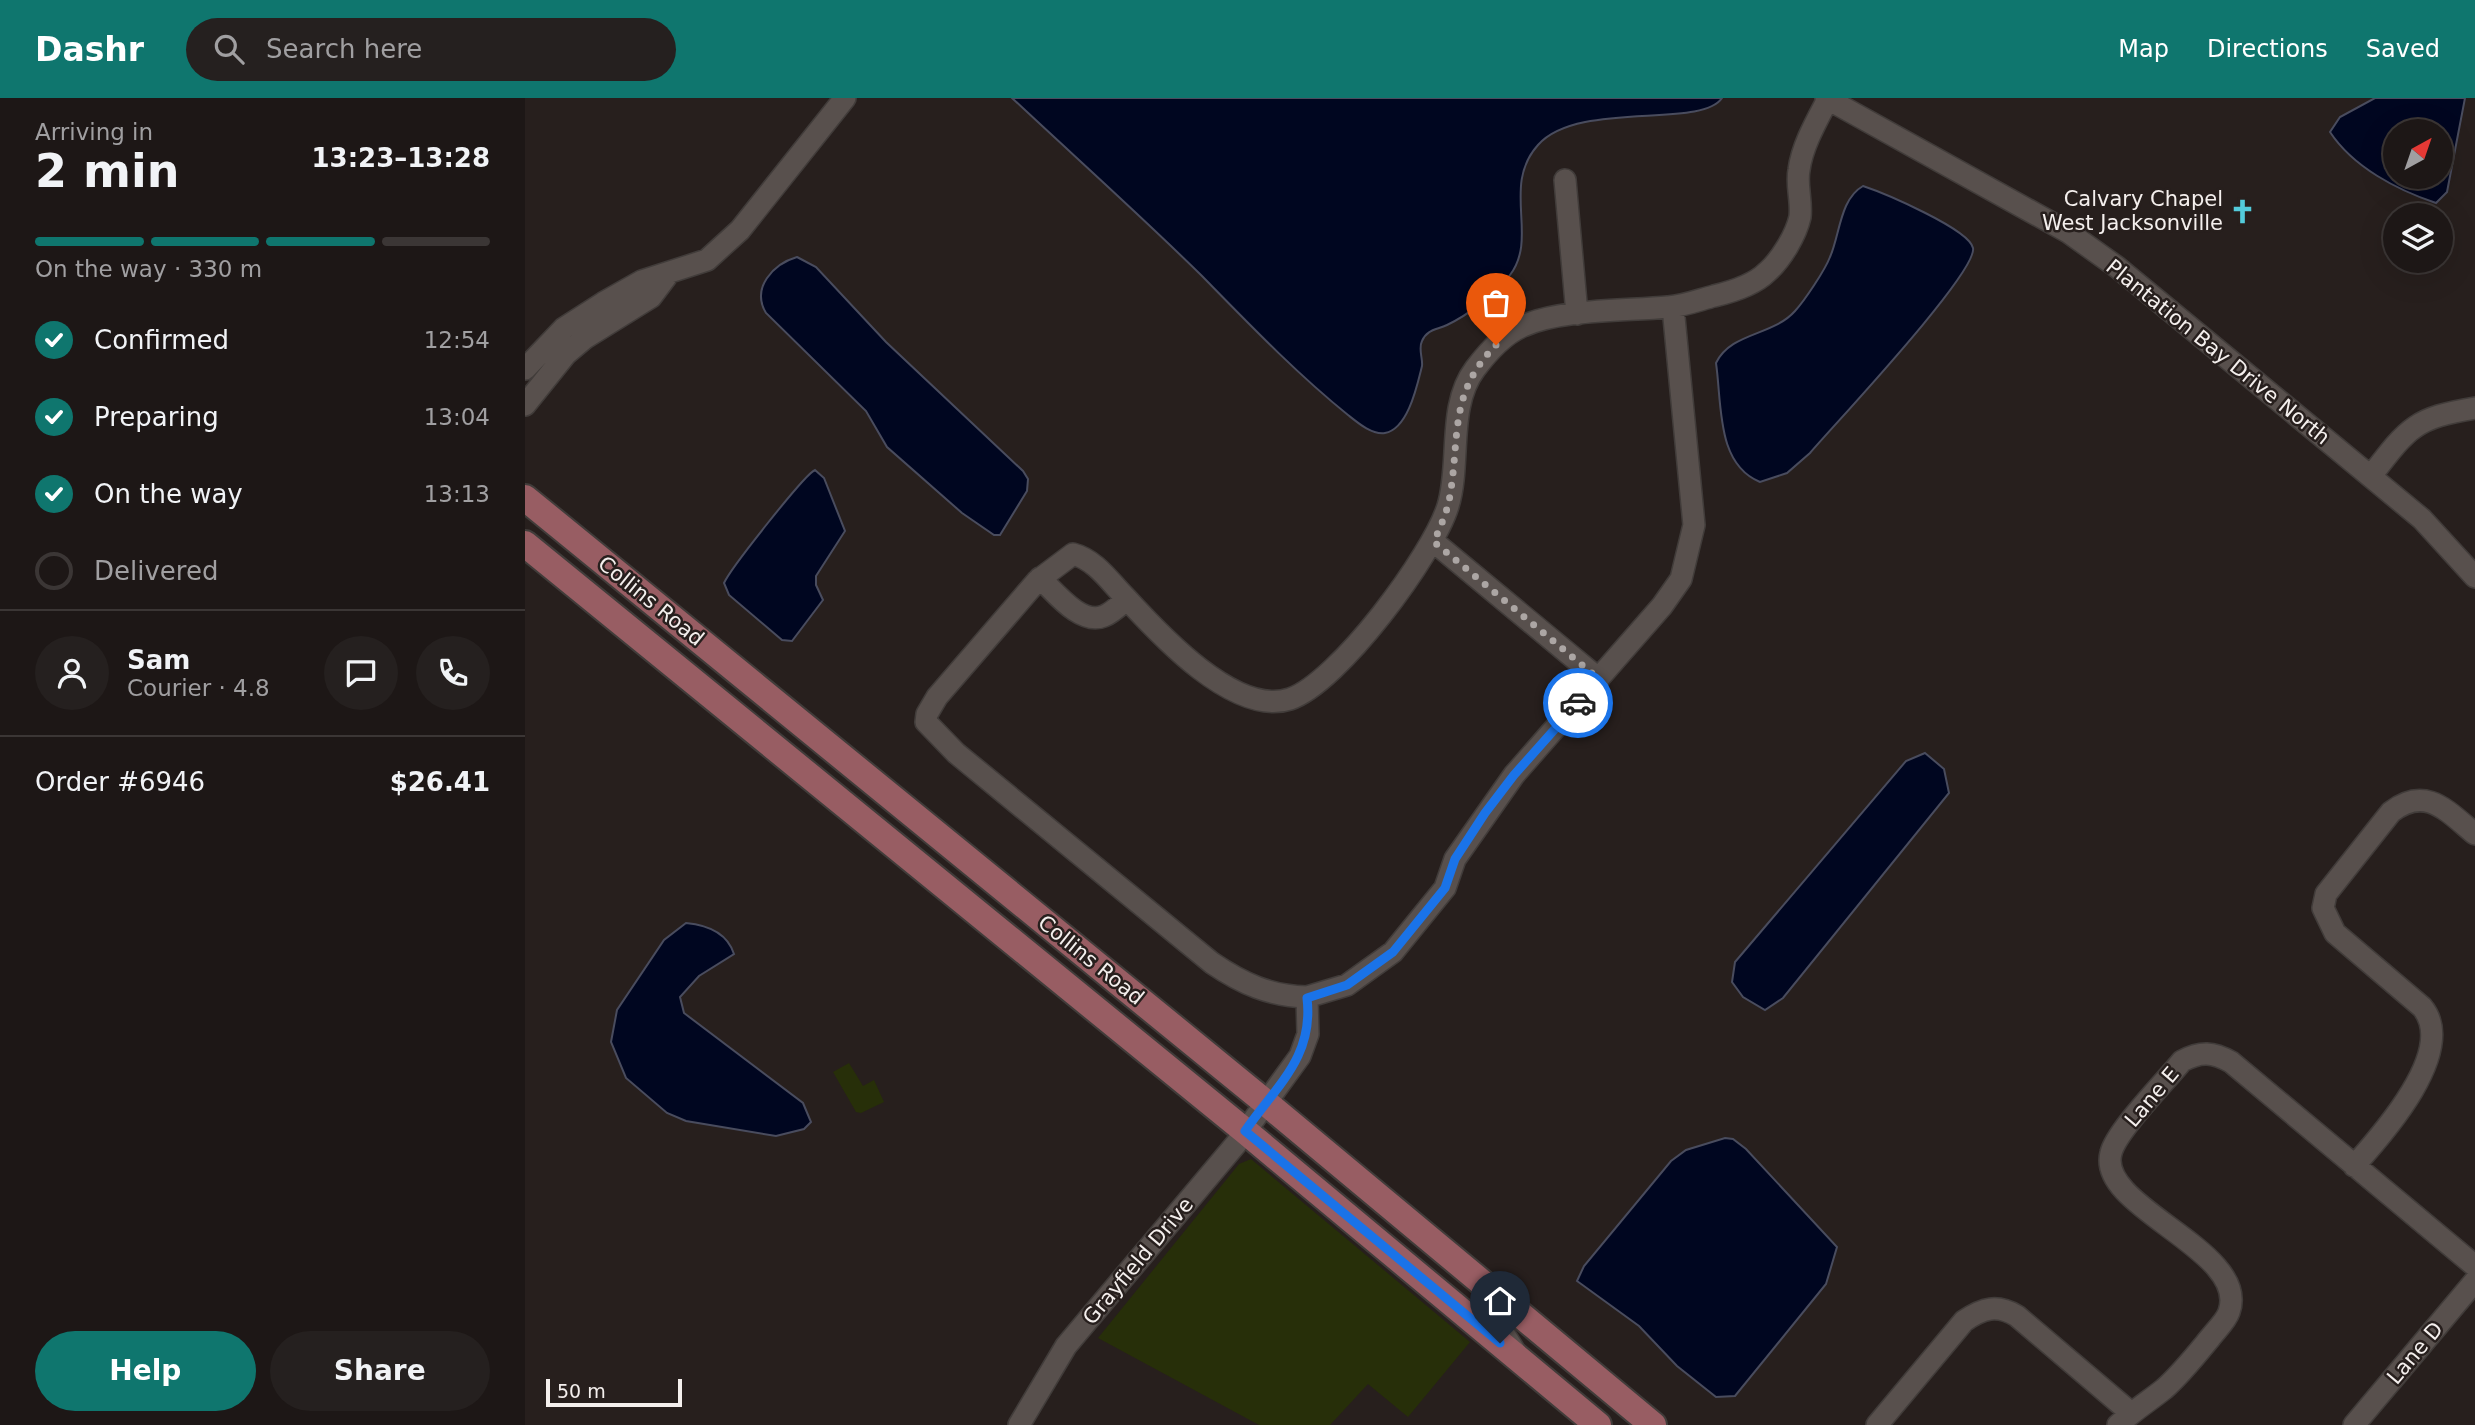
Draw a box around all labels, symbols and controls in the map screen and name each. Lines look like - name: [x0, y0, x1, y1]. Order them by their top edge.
- search box: [186, 18, 676, 81]
- text: Dashr: [35, 30, 144, 69]
- icon: search: [210, 30, 248, 68]
- text: Search here: [266, 34, 422, 64]
- text: Map: [2118, 35, 2169, 63]
- text: Directions: [2207, 35, 2328, 63]
- text: Saved: [2366, 35, 2440, 63]
- text: Arriving in: [35, 119, 153, 145]
- north arrow: [2383, 119, 2453, 189]
- map controls: [2383, 119, 2453, 273]
- text: 13:23–13:28: [311, 143, 490, 173]
- text: 2 min: [35, 144, 179, 198]
- place label: Calvary Chapel West Jacksonville: [2042, 187, 2223, 235]
- church icon: Calvary Chapel West Jacksonville: [2229, 197, 2257, 225]
- button: layers: [2383, 203, 2453, 273]
- street label: Plantation Bay Drive North: [2101, 254, 2335, 450]
- text: On the way · 330 m: [35, 256, 262, 282]
- pin: [1466, 273, 1526, 345]
- icon: bag: [1477, 284, 1515, 322]
- icon: check: [35, 321, 73, 359]
- text: Confirmed: [94, 325, 229, 355]
- text: 12:54: [424, 327, 490, 353]
- icon: check: [35, 398, 73, 436]
- text: Preparing: [94, 402, 219, 432]
- text: 13:04: [424, 404, 490, 430]
- icon: check: [35, 475, 73, 513]
- text: On the way: [94, 479, 243, 509]
- text: 13:13: [424, 481, 490, 507]
- street label: Collins Road: [593, 551, 709, 651]
- text: Delivered: [94, 556, 218, 586]
- button: person: [35, 636, 109, 710]
- button: chat: [324, 636, 398, 710]
- button: phone: [416, 636, 490, 710]
- text: Sam: [127, 645, 190, 675]
- courier: [1543, 668, 1613, 738]
- text: Courier · 4.8: [127, 675, 270, 701]
- icon: car: [1559, 684, 1597, 722]
- text: Order #6946: [35, 767, 205, 797]
- text: $26.41: [390, 767, 490, 797]
- street label: Collins Road: [1033, 910, 1149, 1010]
- street label: Lane E: [2120, 1062, 2184, 1132]
- street label: Grayfield Drive: [1078, 1193, 1198, 1329]
- pin: [1470, 1271, 1530, 1343]
- icon: home: [1481, 1282, 1519, 1320]
- street label: Lane D: [2382, 1317, 2448, 1389]
- button: Help: [35, 1331, 256, 1411]
- button: Share: [270, 1331, 490, 1411]
- scale bar: [546, 1376, 683, 1408]
- text: 50 m: [557, 1380, 606, 1402]

